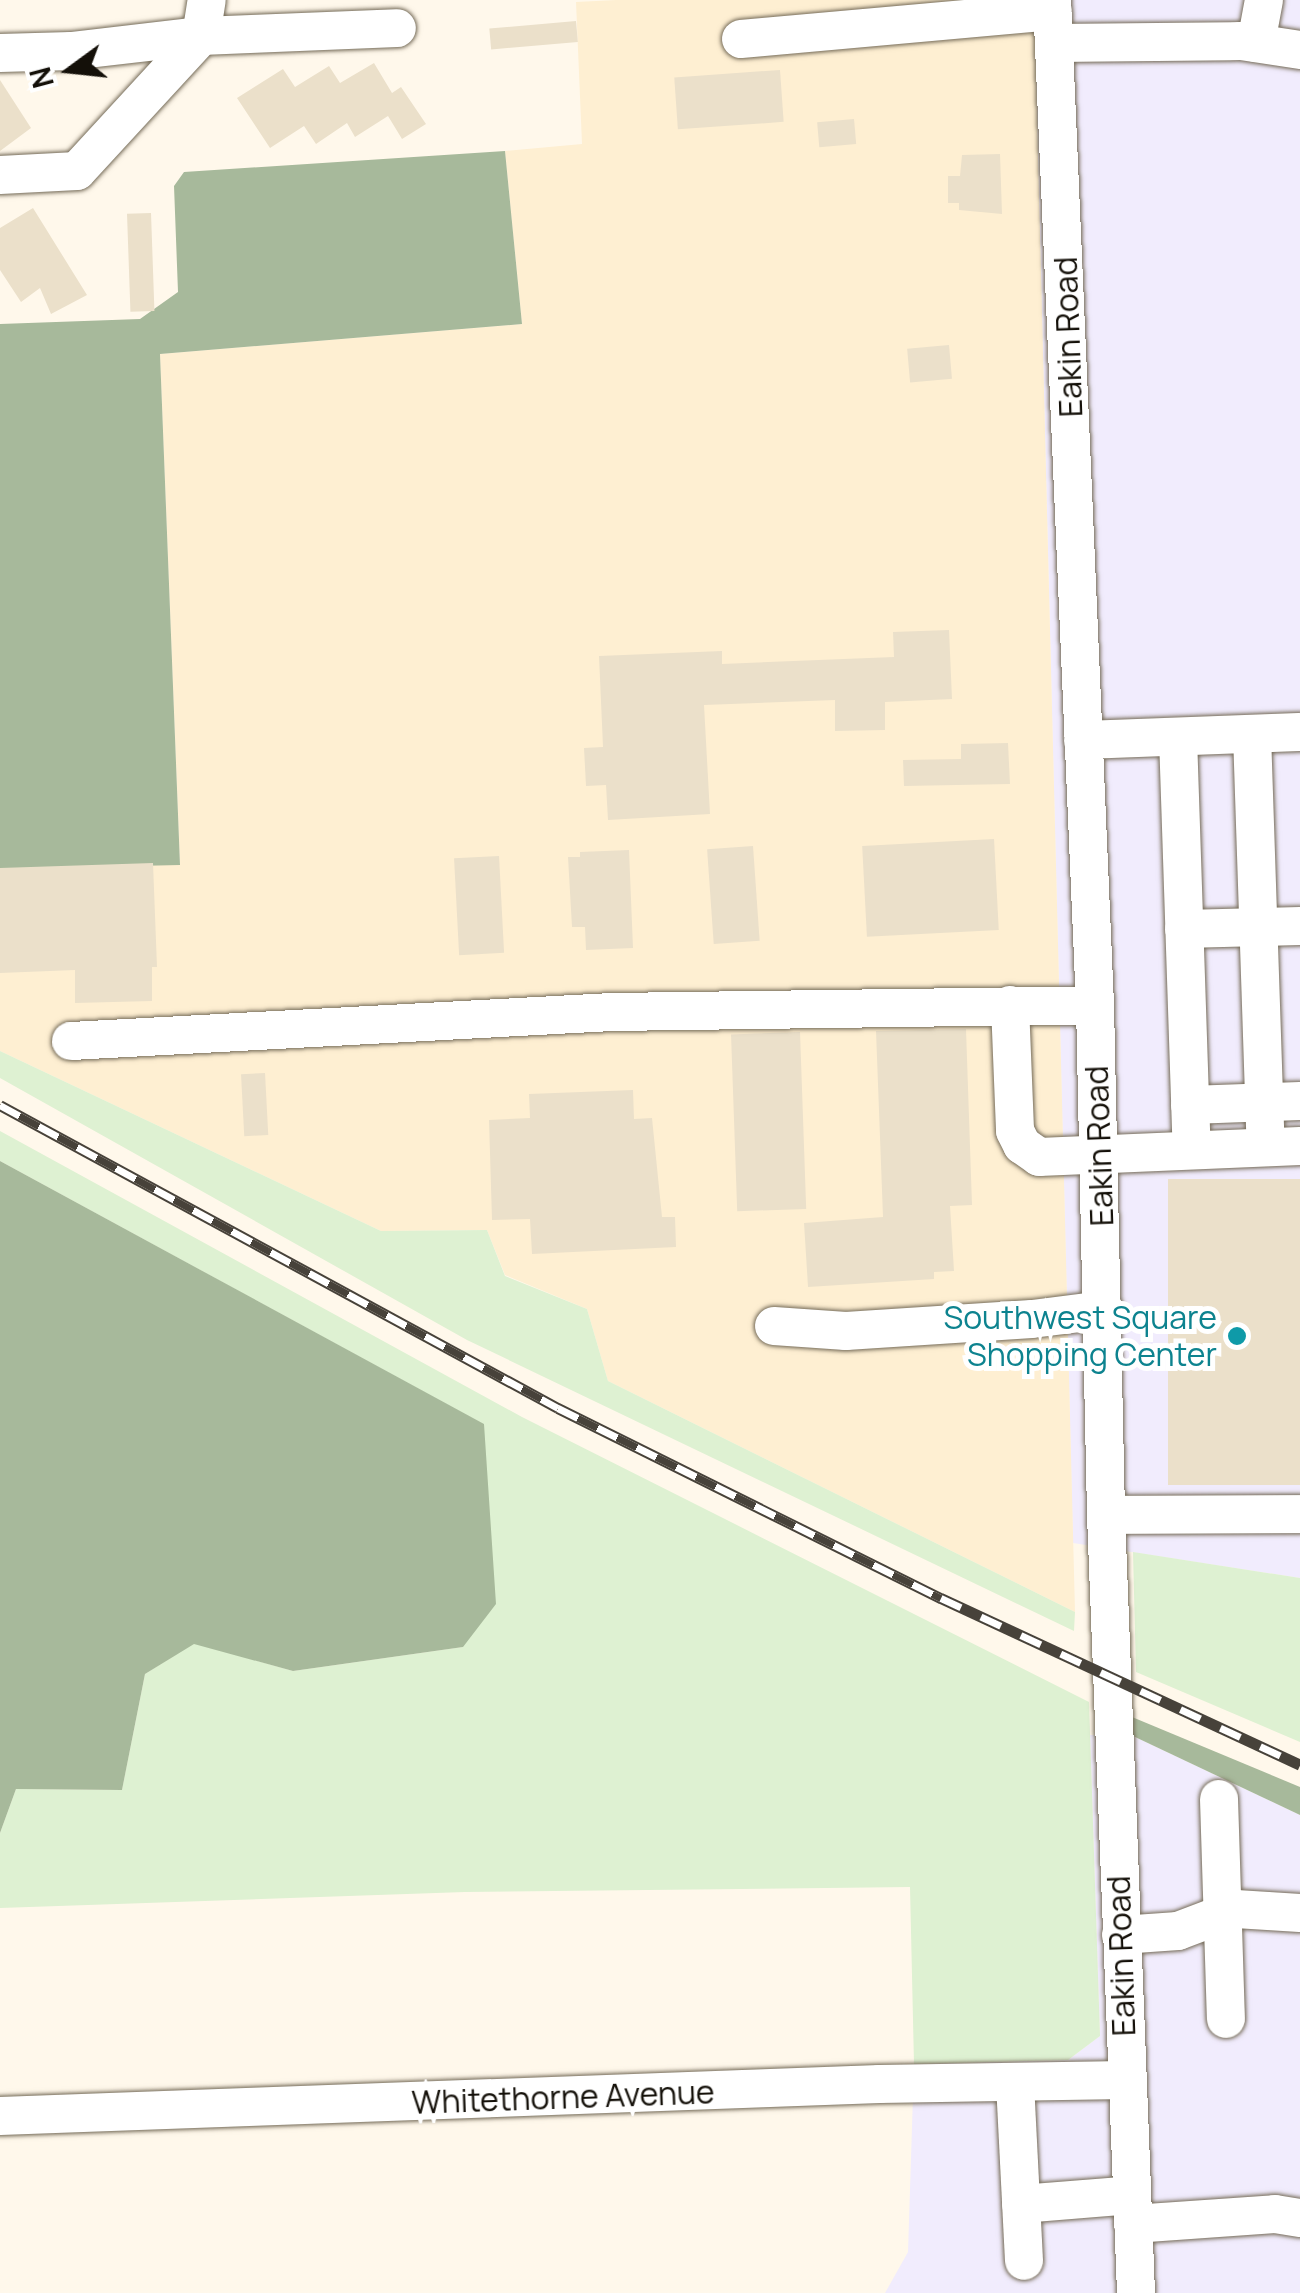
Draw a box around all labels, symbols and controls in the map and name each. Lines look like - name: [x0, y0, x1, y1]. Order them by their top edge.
- north arrow: [20, 20, 120, 120]
- text: N: [20, 63, 62, 92]
- street label: Eakin Road: [1046, 256, 1090, 418]
- street label: Eakin Road: [1077, 1065, 1121, 1227]
- place label: Southwest Square Shopping Center: [943, 1299, 1217, 1374]
- marker: Southwest Square Shopping Center: [1226, 1325, 1248, 1347]
- street label: Eakin Road: [1099, 1875, 1143, 2037]
- street label: Whitethorne Avenue: [411, 2073, 715, 2121]

